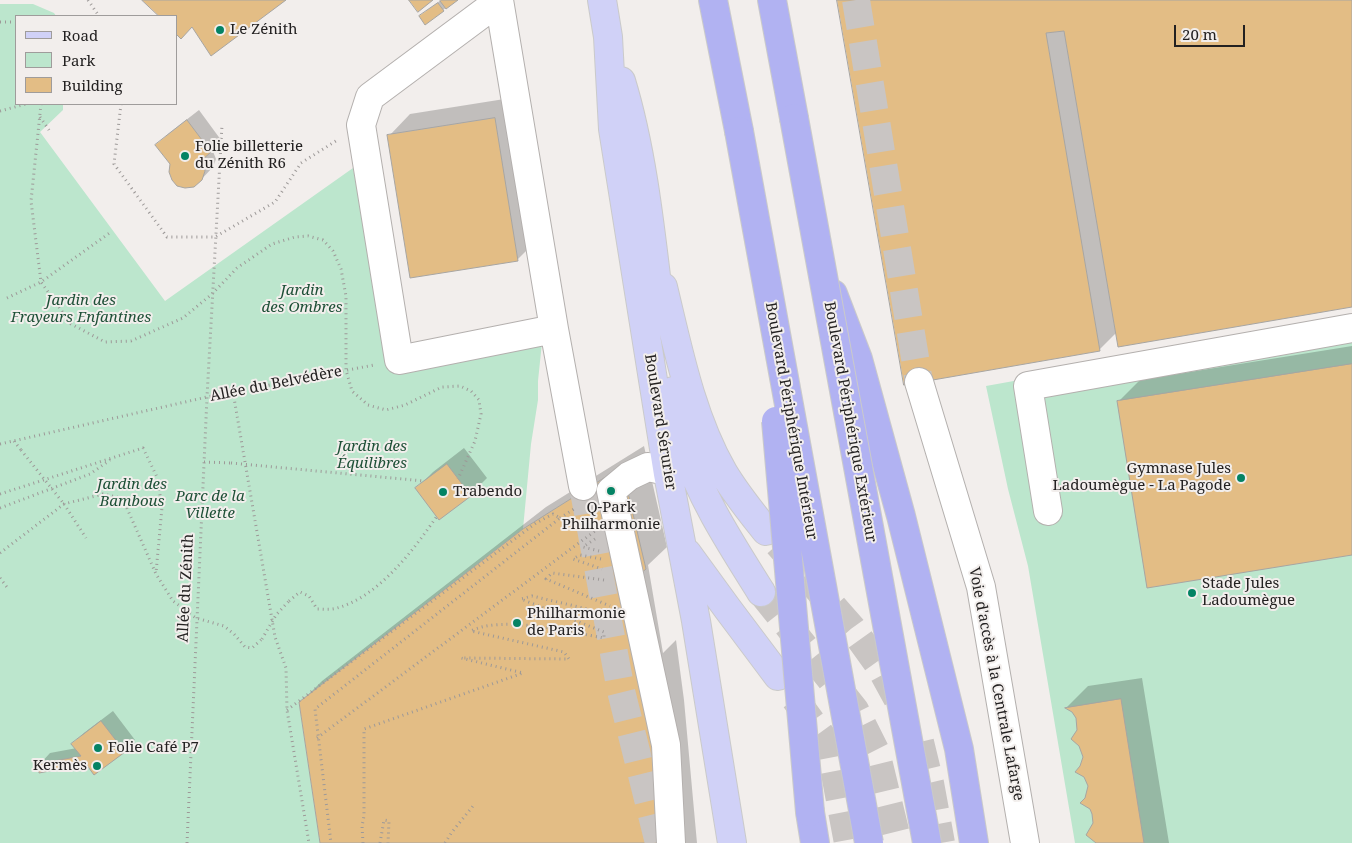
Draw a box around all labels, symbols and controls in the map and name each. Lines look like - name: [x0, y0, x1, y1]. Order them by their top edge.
- legend: [15, 15, 178, 105]
- scale bar: [1177, 15, 1248, 47]
- place label: Le Zénith: [230, 21, 297, 39]
- marker: Le Zénith: [214, 24, 226, 36]
- text: 20 m: [1182, 24, 1217, 44]
- text: Road: [62, 25, 98, 45]
- text: Park: [62, 50, 95, 70]
- text: Building: [62, 75, 123, 95]
- place label: Folie billetterie du Zénith R6: [195, 138, 303, 173]
- marker: Folie billetterie du Zénith R6: [179, 150, 191, 162]
- park label: Jardin des Ombres: [261, 282, 343, 317]
- park label: Jardin des Frayeurs Enfantines: [11, 292, 151, 327]
- street label: Boulevard Périphérique Extérieur: [820, 300, 880, 544]
- street label: Boulevard Périphérique Intérieur: [761, 301, 821, 541]
- street label: Boulevard Sérurier: [640, 353, 680, 491]
- street label: Allée du Belvédère: [209, 362, 343, 406]
- park label: Jardin des Équilibres: [337, 438, 407, 473]
- place label: Gymnase Jules Ladoumègue - La Pagode: [1052, 460, 1231, 495]
- marker: Gymnase Jules Ladoumègue - La Pagode: [1235, 472, 1247, 484]
- park label: Jardin des Bambous: [97, 476, 167, 511]
- place label: Trabendo: [453, 483, 522, 501]
- marker: Q-Park Philharmonie: [605, 485, 617, 497]
- marker: Trabendo: [437, 486, 449, 498]
- park label: Parc de la Villette: [175, 488, 245, 523]
- place label: Q-Park Philharmonie: [562, 499, 660, 534]
- street label: Allée du Zénith: [174, 533, 198, 643]
- street label: Voie d'accès à la Centrale Lafarge: [965, 566, 1027, 802]
- place label: Stade Jules Ladoumègue: [1202, 575, 1295, 610]
- marker: Stade Jules Ladoumègue: [1186, 587, 1198, 599]
- place label: Philharmonie de Paris: [527, 605, 625, 640]
- marker: Philharmonie de Paris: [511, 617, 523, 629]
- place label: Folie Café P7: [108, 739, 199, 757]
- marker: Folie Café P7: [92, 742, 104, 754]
- place label: Kermès: [33, 757, 87, 775]
- marker: Kermès: [91, 760, 103, 772]

